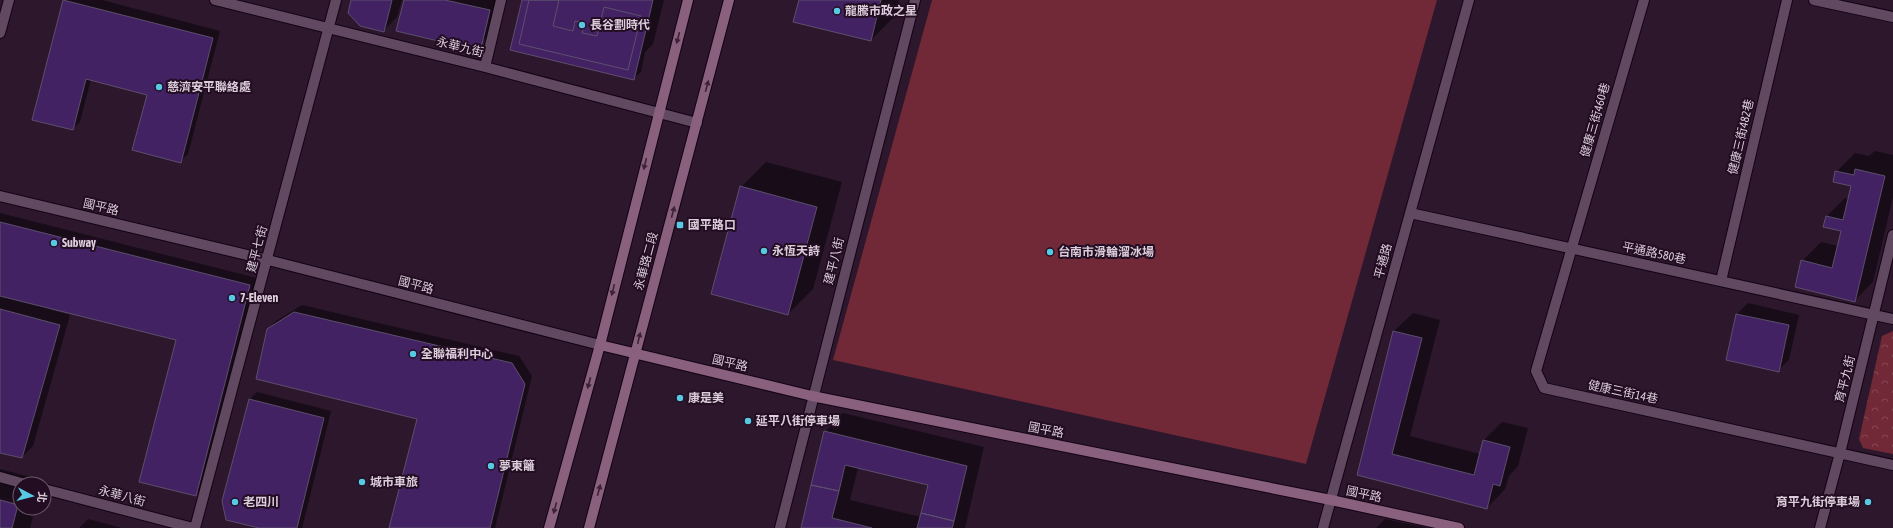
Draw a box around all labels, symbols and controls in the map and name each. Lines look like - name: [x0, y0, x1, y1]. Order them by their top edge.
- place label: 龍騰市政之星: [845, 4, 917, 18]
- marker: 龍騰市政之星: [832, 6, 842, 16]
- place label: 長谷劃時代: [590, 18, 650, 32]
- marker: 長谷劃時代: [577, 20, 587, 30]
- one-way arrow: [675, 32, 681, 44]
- street label: 永華九街: [435, 34, 485, 60]
- place label: 慈濟安平聯絡處: [167, 80, 251, 94]
- one-way arrow: [704, 80, 710, 93]
- street label: 健康三街460巷: [1578, 81, 1612, 159]
- marker: 慈濟安平聯絡處: [154, 82, 164, 92]
- street label: 健康三街482巷: [1726, 98, 1756, 176]
- one-way arrow: [642, 157, 648, 170]
- street label: 國平路: [82, 196, 120, 218]
- one-way arrow: [670, 206, 676, 218]
- place label: 國平路口: [688, 218, 736, 232]
- marker: 國平路口: [675, 220, 685, 230]
- street label: 建平七街: [244, 224, 270, 274]
- street label: 永華路二段: [631, 230, 661, 292]
- place label: Subway: [62, 236, 96, 250]
- street label: 建平八街: [821, 236, 847, 286]
- marker: Subway: [49, 238, 59, 248]
- street label: 平通路580巷: [1621, 239, 1687, 267]
- street label: 平通路: [1372, 242, 1394, 280]
- place label: 永恆天詩: [772, 244, 820, 258]
- place label: 台南市滑輪溜冰場: [1058, 245, 1154, 259]
- marker: 永恆天詩: [759, 246, 769, 256]
- marker: 台南市滑輪溜冰場: [1045, 247, 1055, 257]
- street label: 國平路: [397, 274, 435, 296]
- one-way arrow: [610, 284, 616, 296]
- place label: 7-Eleven: [240, 291, 278, 305]
- marker: 7-Eleven: [227, 293, 237, 303]
- one-way arrow: [637, 331, 643, 344]
- place label: 全聯福利中心: [421, 347, 493, 361]
- marker: 全聯福利中心: [408, 349, 418, 359]
- street label: 國平路: [711, 352, 749, 374]
- street label: 育平九街: [1832, 354, 1858, 404]
- one-way arrow: [585, 377, 591, 389]
- street label: 健康三街14巷: [1587, 378, 1659, 406]
- place label: 康是美: [688, 391, 724, 405]
- marker: 康是美: [675, 393, 685, 403]
- place label: 延平八街停車場: [756, 414, 840, 428]
- marker: 延平八街停車場: [743, 416, 753, 426]
- street label: 國平路: [1027, 420, 1065, 440]
- place label: 夢東籬: [499, 459, 535, 473]
- marker: 夢東籬: [486, 461, 496, 471]
- place label: 城市車旅: [370, 475, 418, 489]
- north arrow: [12, 476, 52, 516]
- marker: 城市車旅: [357, 477, 367, 487]
- street label: 永華八街: [97, 483, 147, 509]
- street label: 國平路: [1345, 483, 1383, 505]
- one-way arrow: [596, 484, 602, 496]
- text: 北: [35, 491, 49, 503]
- place label: 老四川: [243, 495, 279, 509]
- place label: 育平九街停車場: [1776, 495, 1860, 509]
- marker: 老四川: [230, 497, 240, 507]
- marker: 育平九街停車場: [1863, 497, 1873, 507]
- one-way arrow: [552, 503, 558, 515]

